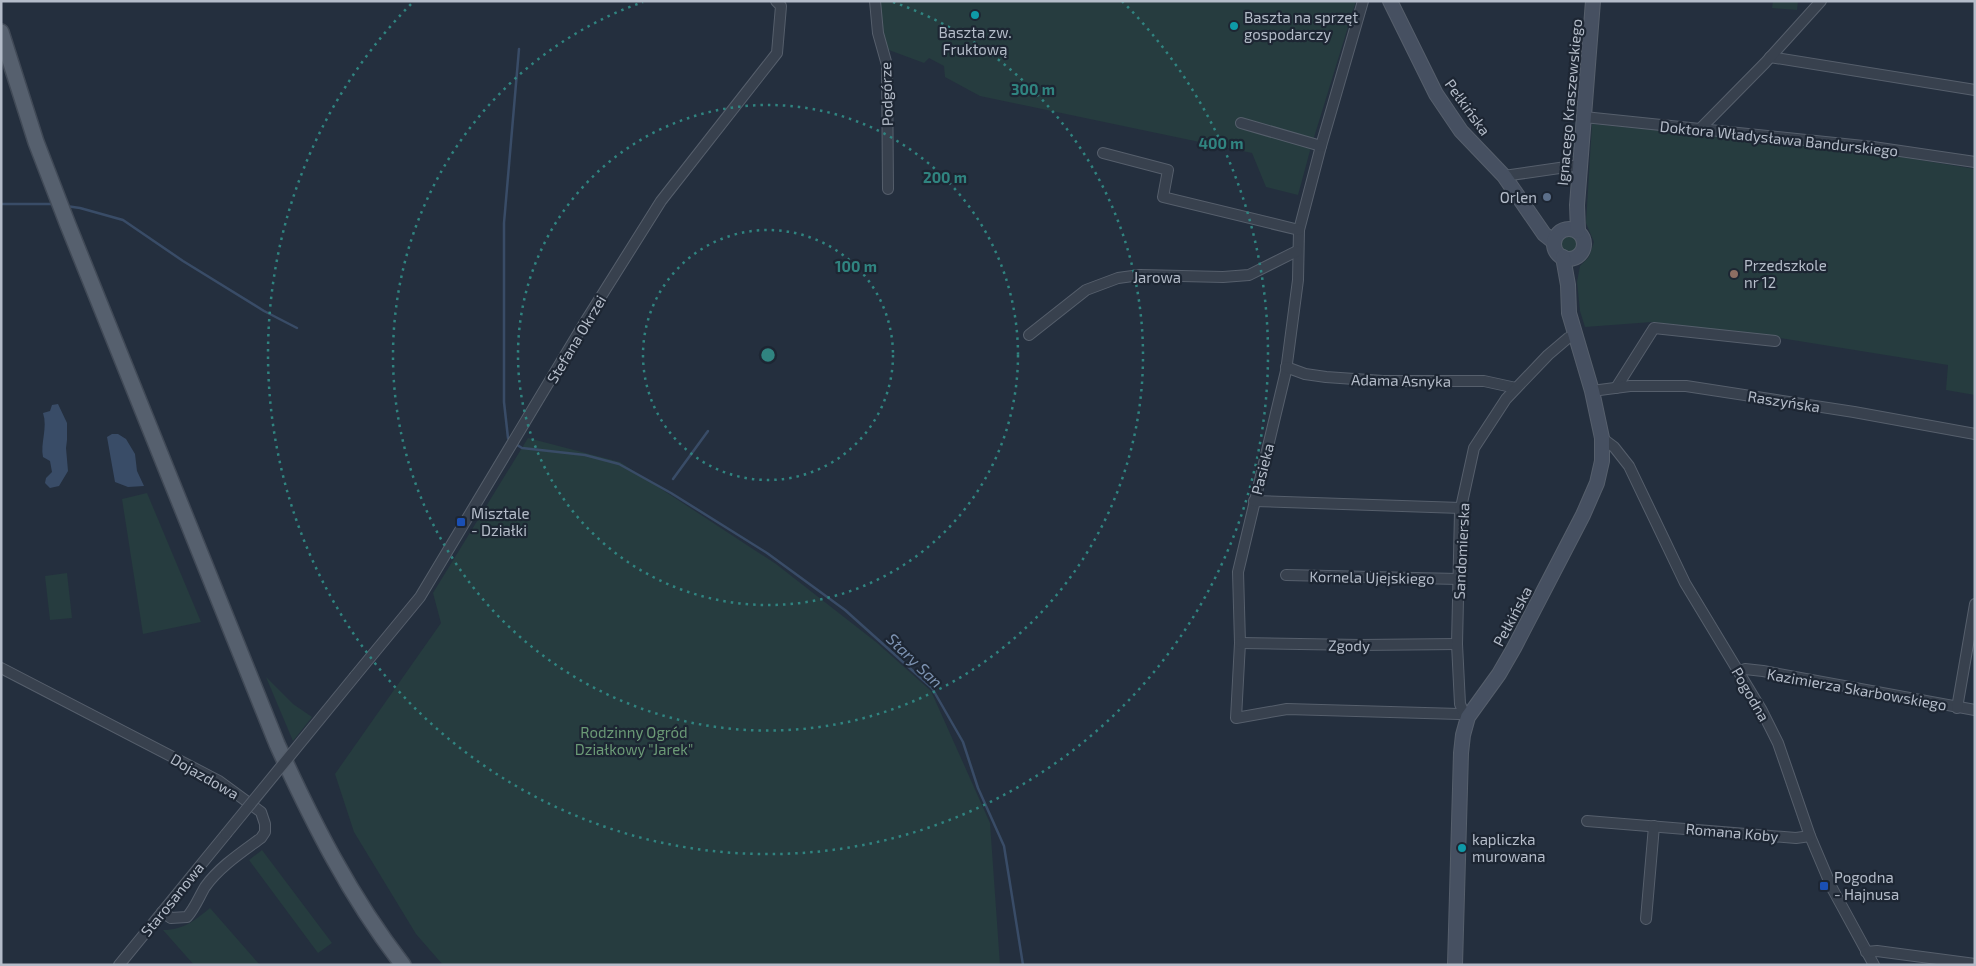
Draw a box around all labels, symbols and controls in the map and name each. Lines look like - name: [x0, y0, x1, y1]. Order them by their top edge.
- place label: Baszta na sprzęt gospodarczy: [1244, 8, 1358, 43]
- marker: Baszta zw. Fruktową: [969, 9, 981, 21]
- street label: Ignacego Kraszewskiego: [1553, 18, 1585, 186]
- marker: Baszta na sprzęt gospodarczy: [1228, 20, 1240, 32]
- place label: Baszta zw. Fruktową: [938, 23, 1012, 58]
- street label: Podgórze: [876, 61, 896, 127]
- street label: Pełkińska: [1442, 75, 1494, 139]
- text: 300 m: [1011, 80, 1055, 98]
- street label: Doktora Władysława Bandurskiego: [1659, 117, 1899, 159]
- text: 400 m: [1199, 134, 1243, 152]
- text: 200 m: [923, 168, 967, 186]
- place label: Orlen: [1500, 188, 1537, 206]
- marker: Orlen: [1541, 191, 1553, 203]
- place label: Przedszkole nr 12: [1744, 256, 1827, 291]
- text: 100 m: [835, 257, 877, 275]
- street label: Jarowa: [1133, 268, 1181, 286]
- marker: Przedszkole nr 12: [1728, 268, 1740, 280]
- street label: Stefana Okrzei: [543, 292, 609, 386]
- centre of rings: [759, 346, 777, 364]
- street label: Adama Asnyka: [1351, 370, 1451, 390]
- street label: Raszyńska: [1747, 386, 1821, 416]
- street label: Pasieka: [1247, 441, 1277, 497]
- street label: Sandomierska: [1449, 502, 1473, 600]
- place label: Misztale - Działki: [471, 504, 530, 539]
- marker: Misztale - Działki: [455, 516, 467, 528]
- street label: Kornela Ujejskiego: [1309, 567, 1435, 588]
- street label: Pełkińska: [1489, 583, 1535, 649]
- water label: Stary San: [883, 629, 947, 692]
- street label: Zgody: [1328, 636, 1370, 654]
- street label: Pogodna: [1728, 664, 1774, 724]
- street label: Kazimierza Skarbowskiego: [1766, 664, 1948, 714]
- park label: Rodzinny Ogród Działkowy "Jarek": [575, 723, 693, 758]
- street label: Dojazdowa: [167, 749, 242, 804]
- street label: Romana Koby: [1685, 819, 1779, 845]
- place label: kapliczka murowana: [1472, 830, 1546, 865]
- marker: kapliczka murowana: [1456, 842, 1468, 854]
- street label: Starosanowa: [137, 858, 207, 940]
- place label: Pogodna - Hajnusa: [1834, 868, 1899, 904]
- marker: Pogodna - Hajnusa: [1818, 880, 1830, 892]

